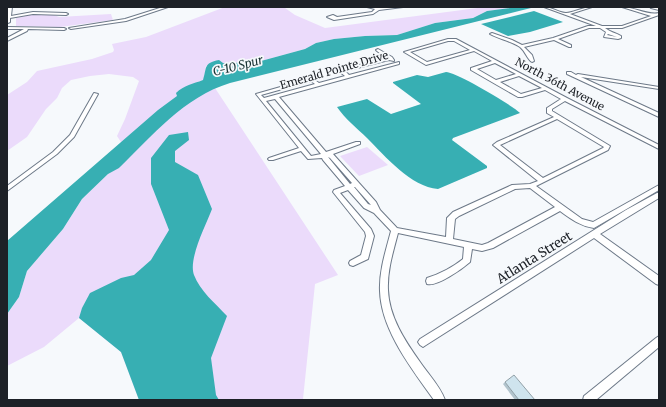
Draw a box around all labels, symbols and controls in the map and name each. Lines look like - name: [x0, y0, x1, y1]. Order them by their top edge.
- street label: Emerald Pointe Drive: [278, 48, 390, 92]
- water label: C-10 Spur: [211, 52, 266, 79]
- street label: North 36th Avenue: [513, 55, 607, 114]
- street label: Atlanta Street: [493, 227, 575, 288]

